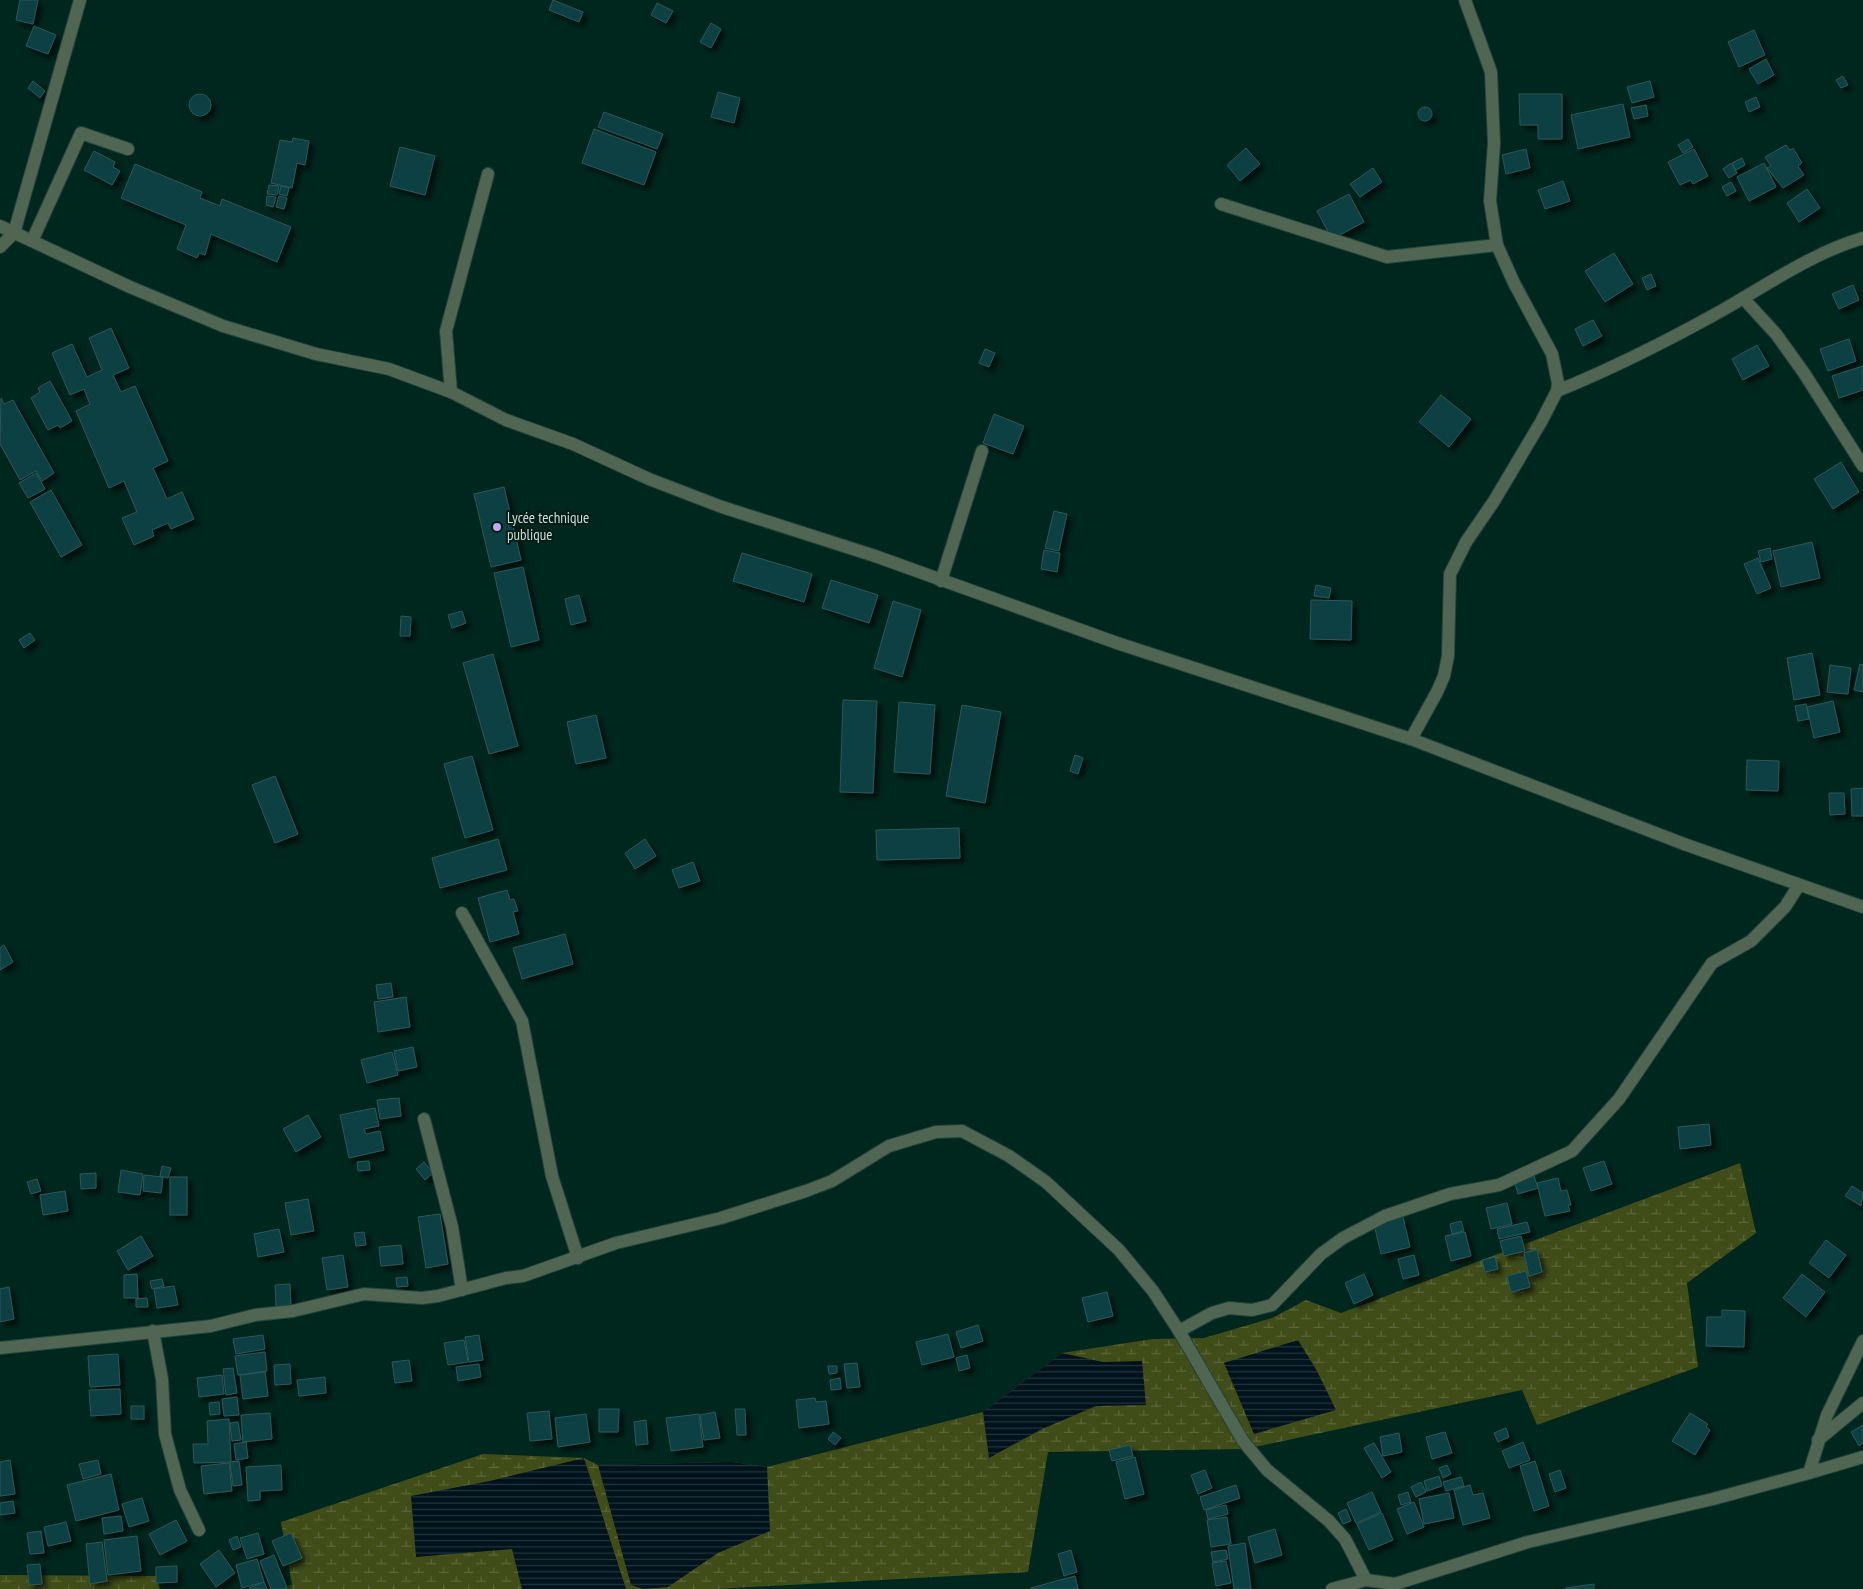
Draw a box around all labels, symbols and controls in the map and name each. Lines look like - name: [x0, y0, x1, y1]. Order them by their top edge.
- place label: Lycée technique publique: [507, 508, 589, 544]
- marker: Lycée technique publique: [491, 521, 503, 533]

